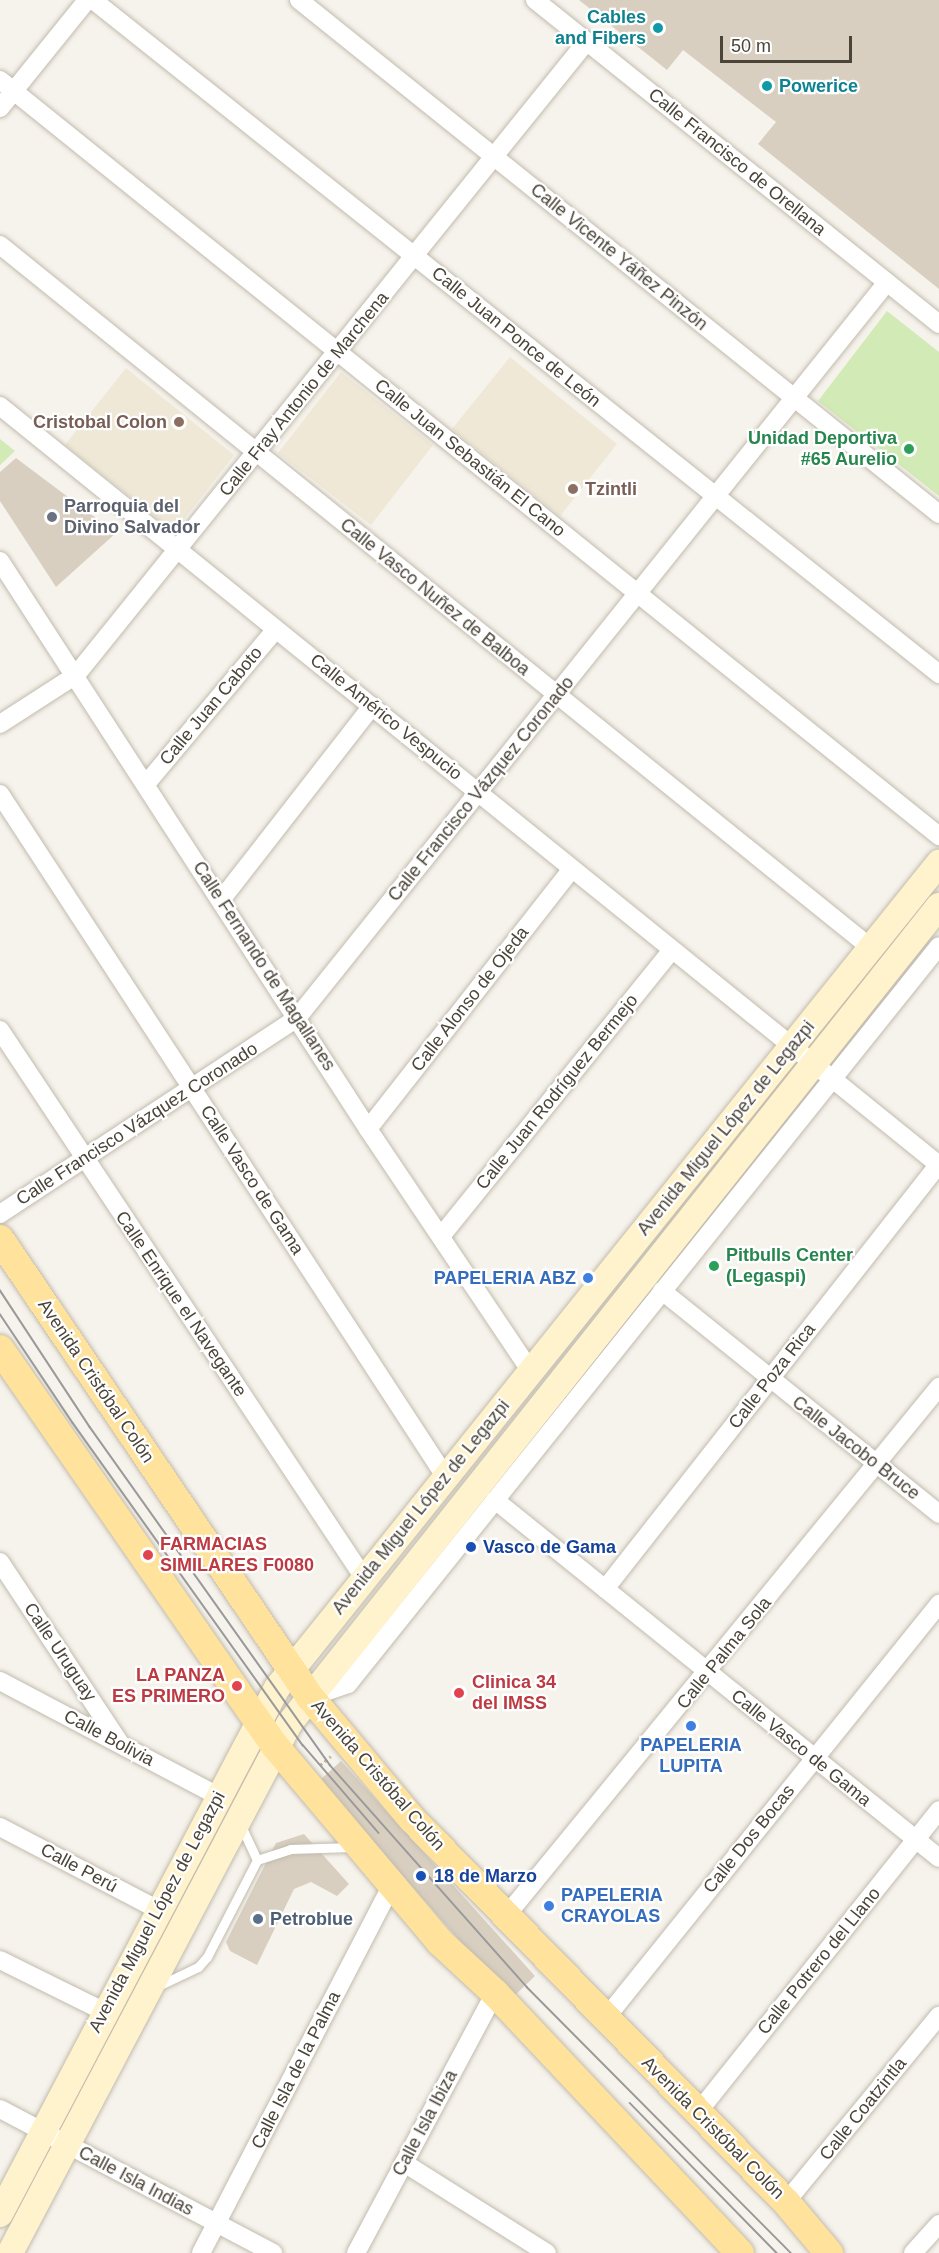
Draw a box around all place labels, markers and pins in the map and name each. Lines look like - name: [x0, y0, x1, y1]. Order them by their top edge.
- place label: Cables and Fibers: [555, 7, 646, 50]
- marker: Cables and Fibers: [651, 21, 665, 35]
- place label: Powerice: [779, 75, 858, 97]
- marker: Powerice: [760, 79, 774, 93]
- place label: Cristobal Colon: [33, 411, 167, 433]
- marker: Cristobal Colon: [172, 415, 186, 429]
- place label: Unidad Deportiva #65 Aurelio: [748, 428, 897, 470]
- marker: Unidad Deportiva #65 Aurelio: [902, 442, 916, 456]
- place label: Tzintli: [585, 478, 637, 500]
- marker: Tzintli: [566, 482, 580, 496]
- place label: Parroquia del Divino Salvador: [64, 496, 200, 538]
- marker: Parroquia del Divino Salvador: [45, 510, 59, 524]
- place label: Pitbulls Center (Legaspi): [726, 1245, 853, 1288]
- marker: Pitbulls Center (Legaspi): [707, 1259, 721, 1273]
- place label: PAPELERIA ABZ: [432, 1267, 576, 1289]
- marker: PAPELERIA ABZ: [581, 1271, 595, 1285]
- place label: FARMACIAS SIMILARES F0080: [160, 1534, 314, 1576]
- place label: Vasco de Gama: [483, 1536, 616, 1558]
- marker: Vasco de Gama: [464, 1540, 478, 1554]
- marker: FARMACIAS SIMILARES F0080: [141, 1548, 155, 1562]
- place label: LA PANZA ES PRIMERO: [112, 1665, 225, 1708]
- place label: Clinica 34 del IMSS: [472, 1672, 556, 1714]
- marker: LA PANZA ES PRIMERO: [230, 1679, 244, 1693]
- marker: Clinica 34 del IMSS: [450, 1684, 468, 1702]
- marker: PAPELERIA LUPITA: [684, 1719, 698, 1733]
- place label: PAPELERIA LUPITA: [640, 1735, 742, 1778]
- place label: 18 de Marzo: [434, 1865, 537, 1887]
- marker: 18 de Marzo: [412, 1867, 430, 1885]
- place label: PAPELERIA CRAYOLAS: [561, 1885, 663, 1928]
- marker: PAPELERIA CRAYOLAS: [542, 1899, 556, 1913]
- place label: Petroblue: [270, 1908, 353, 1930]
- marker: Petroblue: [251, 1912, 265, 1926]

